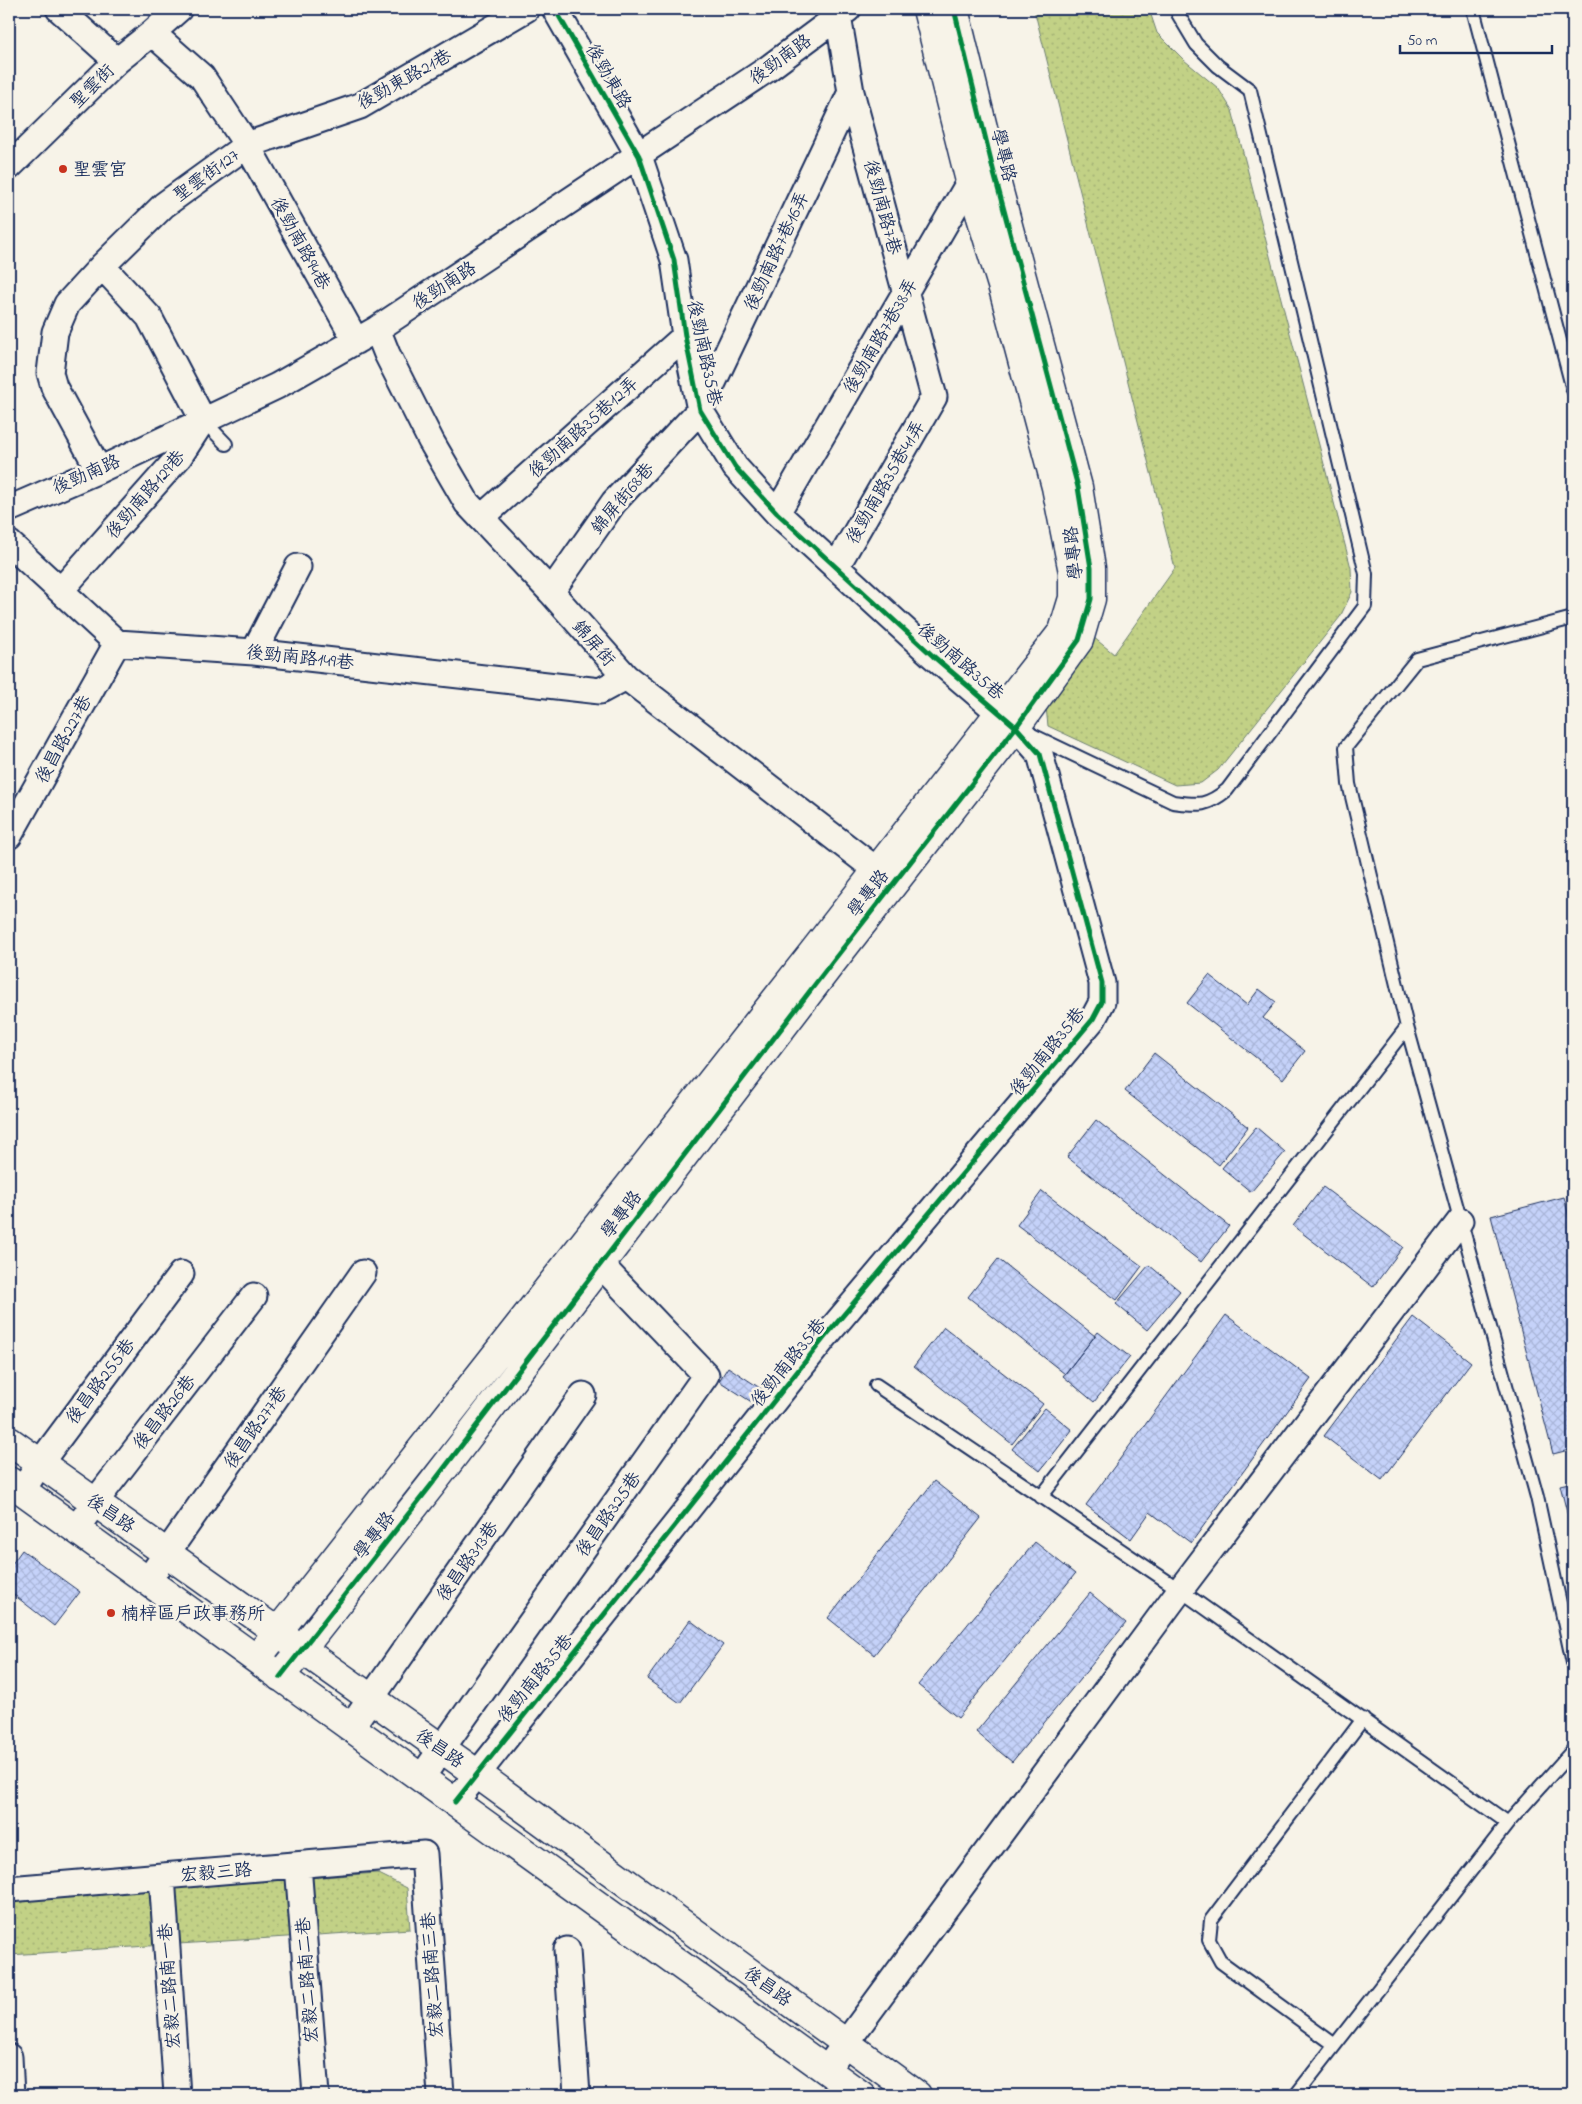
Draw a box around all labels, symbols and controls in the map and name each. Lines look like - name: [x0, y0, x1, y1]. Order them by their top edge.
- scale bar: [1400, 22, 1552, 54]
- street label: 後勁南路: [744, 29, 818, 92]
- text: 50 m: [1407, 30, 1438, 52]
- street label: 後勁東路: [578, 39, 637, 115]
- street label: 後勁東路21巷: [353, 44, 457, 117]
- street label: 聖雲街: [65, 59, 122, 116]
- street label: 學專路: [983, 126, 1021, 185]
- street label: 聖雲街127: [169, 143, 246, 209]
- street label: 後勁南路7巷: [856, 157, 906, 258]
- place label: 聖雲宮: [73, 158, 127, 184]
- marker: 聖雲宮: [57, 163, 69, 175]
- street label: 後勁南路7巷16弄: [739, 188, 817, 316]
- street label: 後勁南路94巷: [263, 193, 336, 295]
- street label: 後勁南路: [408, 256, 482, 317]
- street label: 後勁南路7巷38弄: [838, 274, 925, 400]
- street label: 後勁南路35巷: [679, 298, 727, 409]
- street label: 後勁南路35巷12弄: [523, 372, 645, 485]
- street label: 後勁南路35巷41弄: [841, 416, 933, 550]
- street label: 後勁南路129巷: [101, 445, 192, 545]
- street label: 後勁南路: [49, 449, 125, 502]
- street label: 錦屏街68巷: [586, 458, 661, 541]
- street label: 學專路: [1059, 525, 1091, 581]
- street label: 錦屏街: [565, 615, 620, 673]
- street label: 後勁南路35巷: [911, 617, 1009, 708]
- street label: 後勁南路149巷: [244, 640, 355, 678]
- street label: 後昌路227巷: [30, 691, 100, 789]
- street label: 學專路: [843, 865, 896, 924]
- street label: 後勁南路35巷: [1005, 1002, 1093, 1102]
- street label: 學專路: [596, 1186, 649, 1245]
- street label: 後勁南路35巷: [746, 1313, 834, 1413]
- street label: 後昌路255巷: [61, 1334, 143, 1431]
- street label: 後昌路26巷: [128, 1370, 203, 1456]
- street label: 後昌路277巷: [219, 1381, 295, 1475]
- street label: 後昌路325巷: [571, 1467, 649, 1563]
- street label: 後昌路: [80, 1489, 139, 1541]
- street label: 學專路: [349, 1507, 402, 1566]
- street label: 後昌路313巷: [431, 1517, 506, 1608]
- place label: 楠梓區戶政事務所: [121, 1602, 265, 1628]
- marker: 楠梓區戶政事務所: [105, 1607, 117, 1619]
- street label: 後勁南路35巷: [493, 1629, 581, 1729]
- street label: 後昌路: [409, 1724, 468, 1776]
- street label: 宏毅三路: [179, 1858, 253, 1890]
- street label: 宏毅二路南三巷: [417, 1911, 451, 2039]
- street label: 宏毅二路南二巷: [292, 1916, 326, 2044]
- street label: 宏毅二路南一巷: [154, 1922, 188, 2050]
- street label: 後昌路: [737, 1961, 796, 2014]

